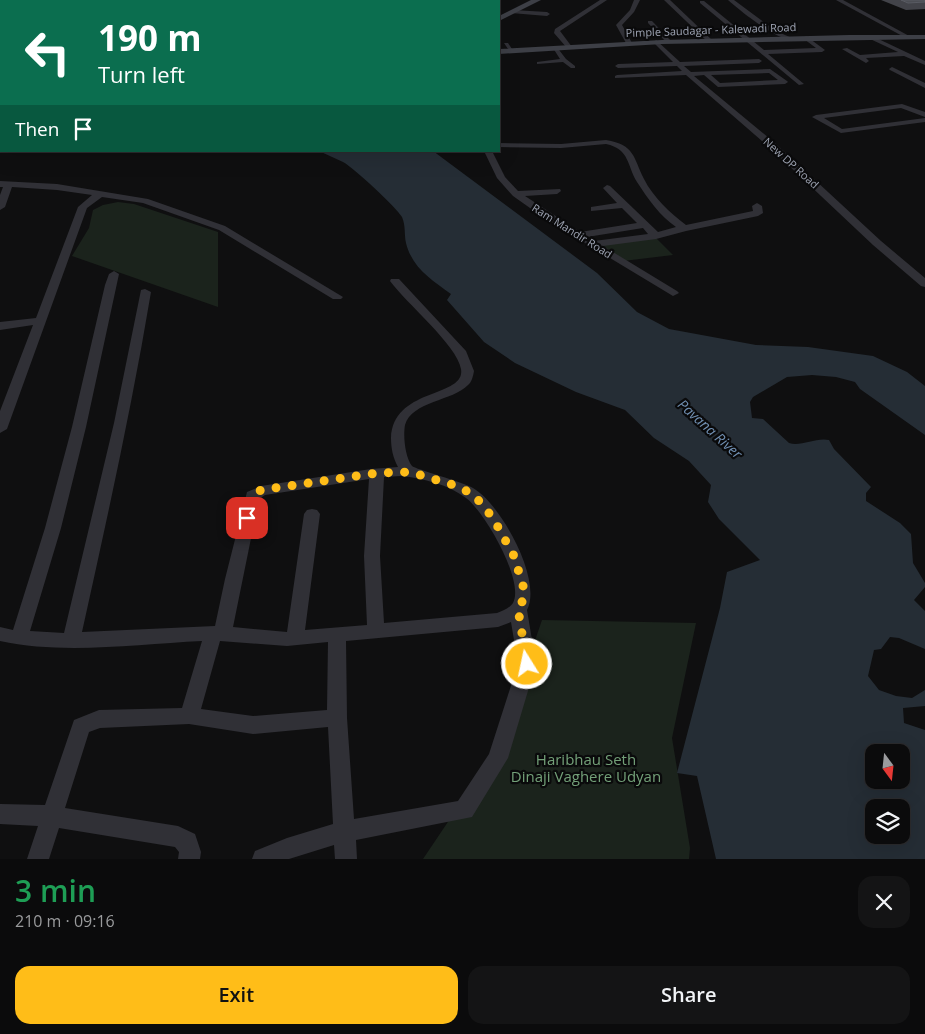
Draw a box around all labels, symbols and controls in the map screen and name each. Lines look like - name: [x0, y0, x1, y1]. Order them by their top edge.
- text: 190 m: [98, 14, 202, 61]
- street label: Pimple Saudagar - Kalewadi Road: [625, 19, 797, 40]
- icon: left: [15, 20, 80, 85]
- text: Turn left: [98, 59, 185, 89]
- icon: arrive: [69, 115, 97, 143]
- text: Then: [15, 116, 59, 142]
- street label: New DP Road: [760, 134, 822, 191]
- street label: Ram Mandir Road: [529, 200, 615, 261]
- water label: Pavana River: [674, 395, 747, 463]
- pin: [226, 497, 268, 539]
- icon: arrive: [233, 504, 261, 532]
- position arrow: [500, 637, 552, 689]
- north arrow: [865, 744, 910, 789]
- map controls: [865, 744, 910, 844]
- park label: Haribhau Seth Dinaji Vaghere Udyan: [511, 749, 661, 786]
- button: layers: [865, 799, 910, 844]
- text: 3 min: [15, 870, 96, 911]
- button: close: [858, 876, 910, 928]
- text: 210 m · 09:16: [15, 910, 115, 932]
- button: Exit: [15, 966, 458, 1024]
- button: Share: [468, 966, 910, 1024]

